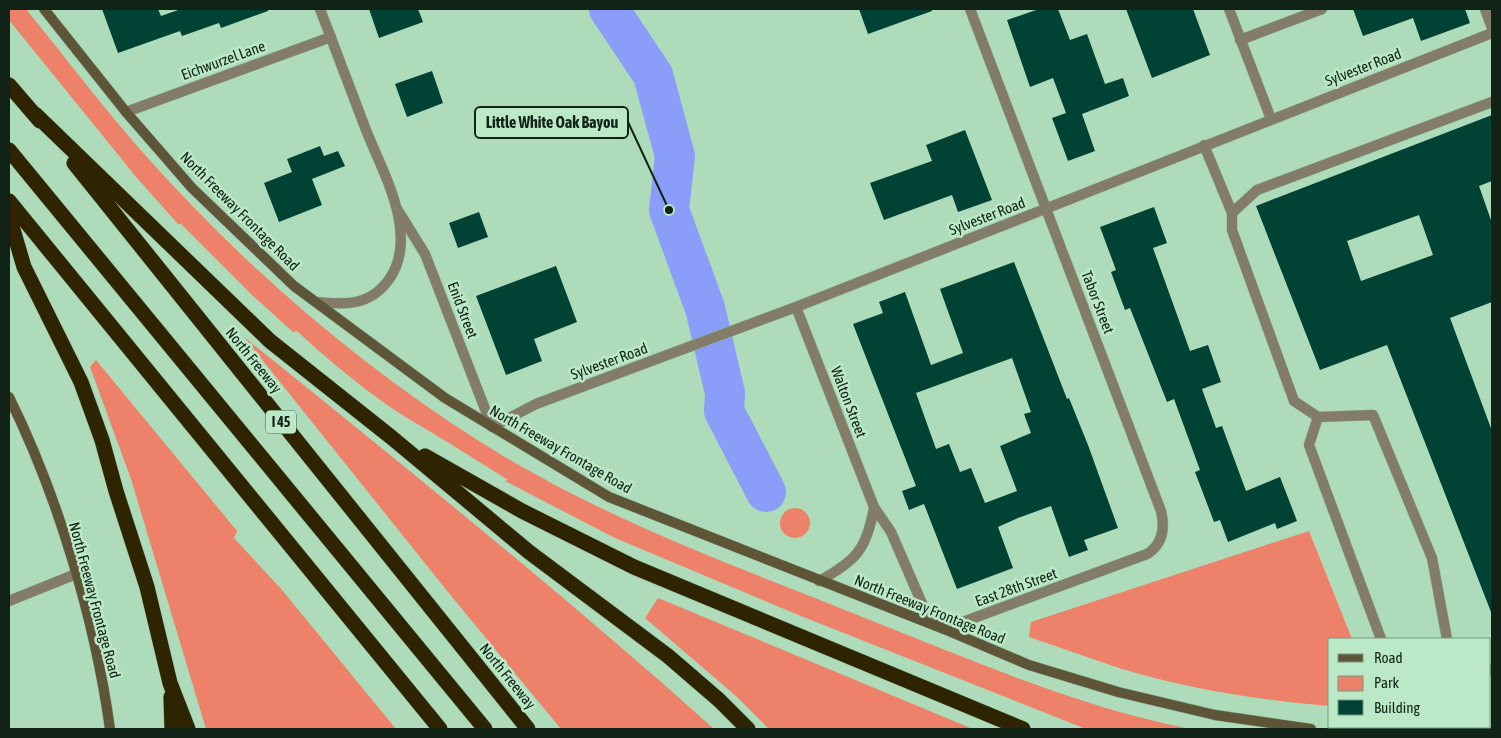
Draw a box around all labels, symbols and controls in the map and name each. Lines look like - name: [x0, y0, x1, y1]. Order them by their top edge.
- street label: Eichwurzel Lane: [179, 37, 268, 83]
- street label: Sylvester Road: [1322, 45, 1404, 89]
- callout: Little White Oak Bayou: [475, 107, 628, 138]
- text: Little White Oak Bayou: [486, 113, 618, 131]
- street label: North Freeway Frontage Road: [177, 148, 303, 274]
- street label: Sylvester Road: [946, 194, 1028, 238]
- street label: Tabor Street: [1078, 268, 1118, 336]
- street label: Enid Street: [444, 279, 482, 341]
- street label: North Freeway: [222, 324, 286, 396]
- street label: Sylvester Road: [568, 339, 650, 383]
- street label: Walton Street: [828, 364, 870, 440]
- street label: North Freeway Frontage Road: [487, 401, 635, 497]
- road number: I 45: [266, 411, 296, 434]
- street label: North Freeway Frontage Road: [66, 520, 124, 680]
- street label: East 28th Street: [973, 564, 1059, 610]
- street label: North Freeway Frontage Road: [852, 571, 1008, 647]
- legend: [1328, 638, 1491, 728]
- street label: North Freeway: [476, 640, 540, 712]
- text: Road: [1374, 649, 1403, 666]
- text: Park: [1374, 674, 1399, 691]
- text: Building: [1374, 699, 1420, 716]

